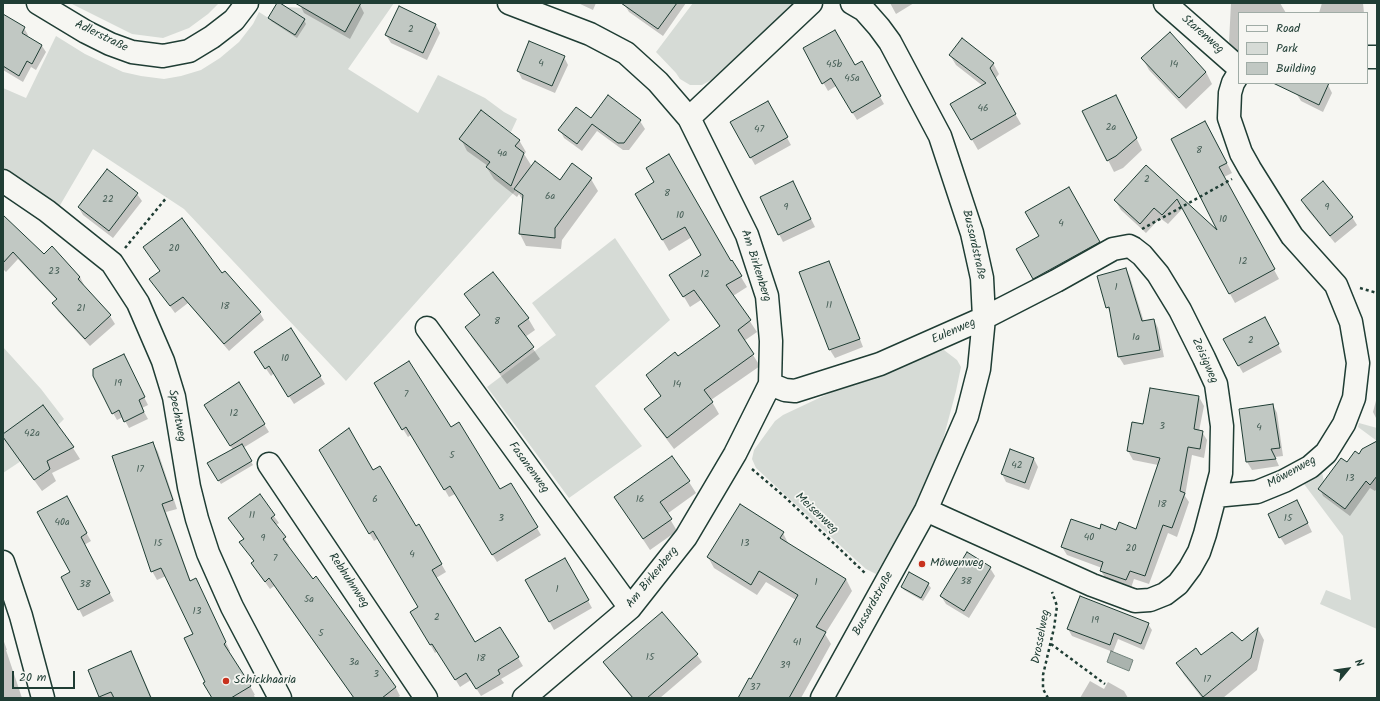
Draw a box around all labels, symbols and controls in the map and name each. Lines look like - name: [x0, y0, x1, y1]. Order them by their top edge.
- legend: [1238, 12, 1368, 84]
- street label: Starenweg: [1178, 13, 1226, 57]
- street label: Adlerstraße: [72, 18, 130, 56]
- text: Road: [1276, 19, 1300, 38]
- house number: 2: [408, 24, 414, 36]
- text: Park: [1276, 39, 1298, 58]
- house number: 4: [538, 58, 544, 70]
- house number: 45b: [826, 59, 842, 71]
- house number: 14: [1170, 59, 1178, 71]
- text: Building: [1276, 59, 1316, 78]
- house number: 45a: [844, 73, 860, 85]
- house number: 46: [977, 103, 989, 115]
- house number: 2a: [1106, 122, 1116, 134]
- house number: 47: [754, 124, 764, 136]
- house number: 8: [1196, 145, 1202, 157]
- house number: 4a: [497, 148, 507, 160]
- house number: 2: [1144, 174, 1150, 186]
- house number: 8: [664, 188, 670, 200]
- house number: 6a: [545, 191, 555, 203]
- house number: 22: [102, 194, 114, 206]
- house number: 9: [784, 202, 788, 214]
- house number: 9: [1325, 202, 1329, 214]
- street label: Bussardstraße: [958, 209, 988, 281]
- house number: 10: [676, 210, 684, 222]
- house number: 10: [1219, 214, 1227, 226]
- house number: 4: [1058, 218, 1064, 230]
- street label: Am Birkenberg: [737, 228, 773, 304]
- house number: 20: [169, 243, 179, 255]
- house number: 12: [1239, 256, 1247, 268]
- house number: 23: [48, 266, 60, 278]
- house number: 12: [701, 269, 709, 281]
- house number: 1: [1114, 282, 1118, 294]
- house number: 11: [826, 300, 832, 312]
- house number: 18: [220, 301, 230, 313]
- house number: 21: [77, 303, 85, 315]
- house number: 8: [494, 316, 500, 328]
- street label: Eulenweg: [930, 316, 978, 348]
- house number: 1a: [1132, 332, 1140, 344]
- house number: 2: [1248, 335, 1254, 347]
- street label: Zeisigweg: [1188, 336, 1220, 386]
- house number: 10: [281, 353, 289, 365]
- house number: 19: [114, 378, 122, 390]
- house number: 14: [673, 379, 681, 391]
- street label: Spechtweg: [164, 389, 188, 443]
- house number: 7: [404, 389, 408, 401]
- house number: 12: [230, 408, 238, 420]
- house number: 3: [1159, 421, 1165, 433]
- house number: 4: [1256, 422, 1262, 434]
- house number: 42a: [24, 428, 40, 440]
- street label: Fasanenweg: [505, 439, 551, 497]
- house number: 5: [449, 450, 455, 462]
- street label: Möwenweg: [1265, 454, 1319, 492]
- house number: 42: [1011, 460, 1023, 472]
- house number: 17: [136, 464, 144, 476]
- house number: 13: [1346, 473, 1354, 485]
- street label: Meisenweg: [791, 490, 841, 538]
- house number: 6: [372, 494, 378, 506]
- house number: 16: [636, 494, 644, 506]
- house number: 18: [1157, 499, 1167, 511]
- house number: 11: [249, 510, 255, 522]
- house number: 3: [498, 513, 504, 525]
- house number: 15: [1284, 513, 1292, 525]
- house number: 40a: [54, 517, 70, 529]
- house number: 40: [1084, 532, 1094, 544]
- house number: 9: [261, 533, 265, 545]
- house number: 15: [154, 538, 162, 550]
- house number: 13: [741, 538, 749, 550]
- house number: 20: [1126, 543, 1136, 555]
- street label: Am Birkenberg: [624, 544, 682, 612]
- house number: 4: [409, 549, 415, 561]
- street label: Rebhuhnweg: [324, 551, 372, 611]
- house number: 7: [273, 553, 277, 565]
- place label: Möwenweg: [930, 557, 984, 571]
- marker: Möwenweg: [917, 559, 927, 569]
- street label: Bussardstraße: [850, 569, 898, 639]
- house number: 38: [960, 576, 972, 588]
- house number: 1: [814, 577, 818, 589]
- house number: 38: [79, 579, 91, 591]
- house number: 1: [555, 584, 559, 596]
- house number: 5a: [304, 594, 314, 606]
- house number: 13: [193, 606, 201, 618]
- street label: Drosselweg: [1030, 609, 1054, 665]
- house number: 2: [434, 612, 440, 624]
- house number: 19: [1091, 615, 1099, 627]
- house number: 5: [318, 628, 324, 640]
- house number: 41: [793, 637, 801, 649]
- north arrow: [1328, 649, 1368, 689]
- house number: 15: [646, 652, 654, 664]
- house number: 18: [476, 653, 486, 665]
- text: N: [1349, 656, 1368, 671]
- house number: 3a: [349, 657, 359, 669]
- house number: 39: [780, 660, 790, 672]
- scale bar: [14, 663, 77, 689]
- text: 20 m: [19, 668, 46, 687]
- house number: 3: [373, 669, 379, 681]
- place label: Schickhaaria: [234, 674, 296, 688]
- house number: 17: [1203, 674, 1211, 686]
- marker: Schickhaaria: [221, 676, 231, 686]
- house number: 37: [750, 682, 760, 694]

